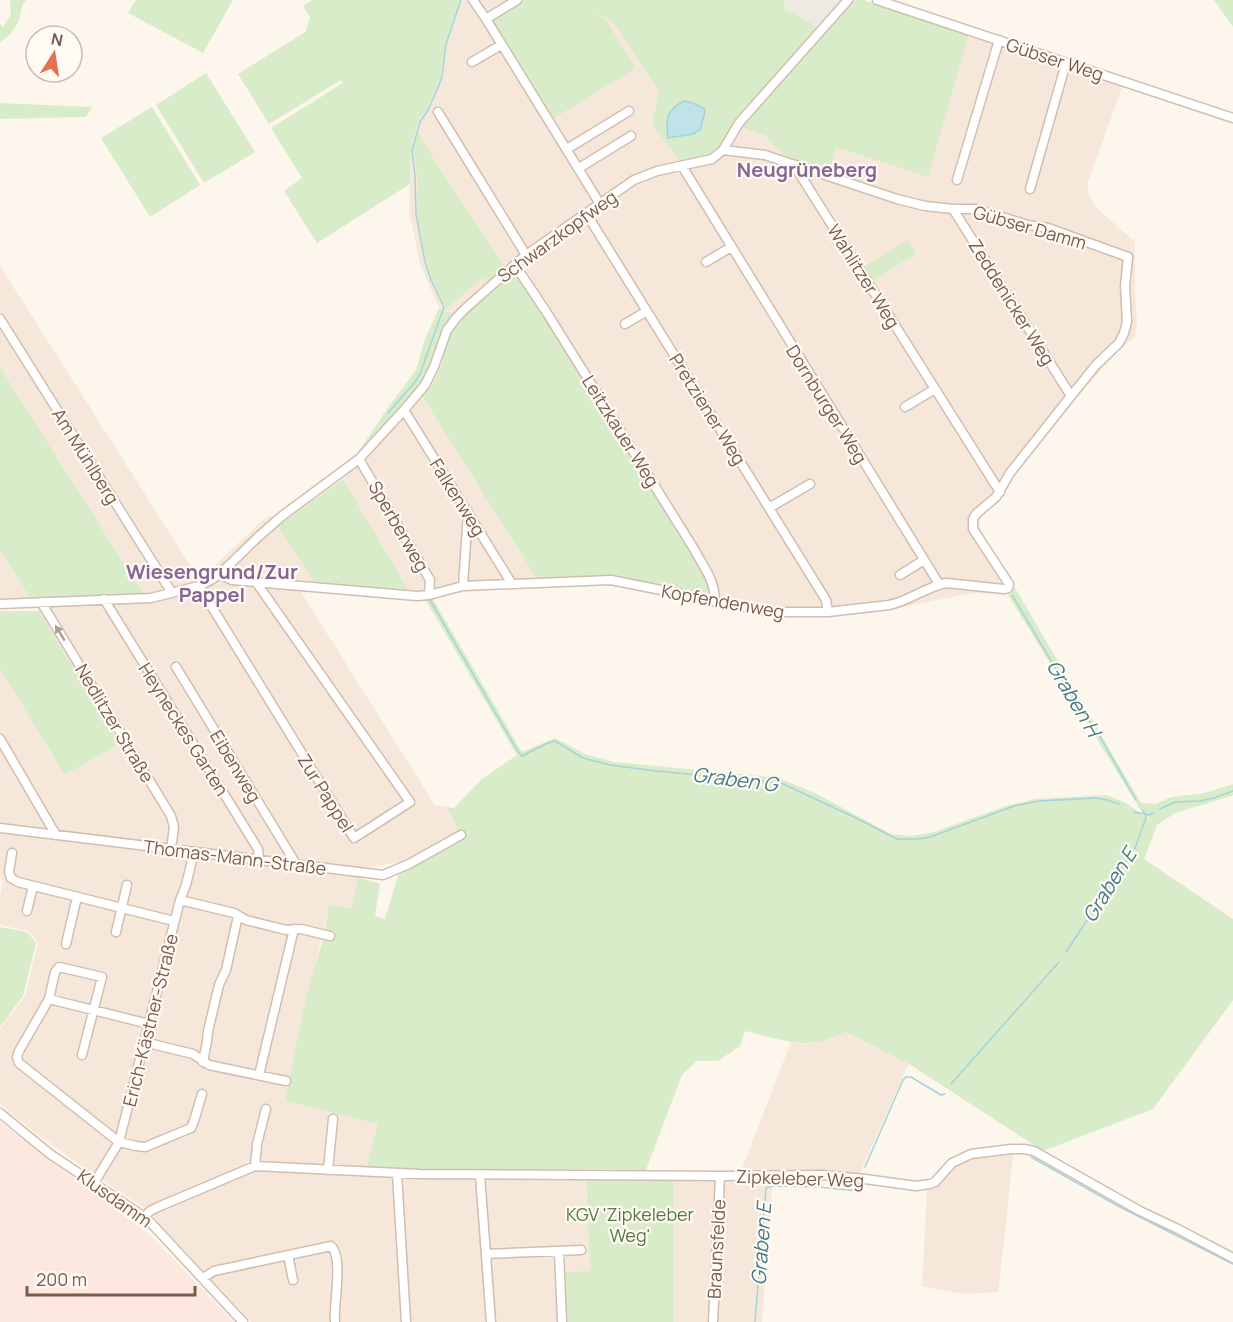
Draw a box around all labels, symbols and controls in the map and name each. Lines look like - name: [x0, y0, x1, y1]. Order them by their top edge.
- north arrow: [24, 24, 84, 84]
- text: N: [49, 27, 65, 51]
- street label: Gübser Weg: [1003, 32, 1107, 86]
- district label: Neugrüneberg: [737, 156, 877, 183]
- street label: Schwarzkopfweg: [492, 185, 622, 287]
- street label: Gübser Damm: [971, 199, 1089, 255]
- street label: Wahlitzer Weg: [822, 219, 906, 333]
- street label: Zeddenicker Weg: [964, 234, 1060, 370]
- street label: Dornburger Weg: [781, 340, 873, 468]
- street label: Pretziener Weg: [664, 349, 752, 469]
- street label: Leitzkauer Weg: [577, 370, 665, 492]
- street label: Am Mühlberg: [47, 403, 125, 509]
- street label: Falkenweg: [425, 454, 491, 540]
- street label: Sperberweg: [363, 476, 435, 576]
- district label: Wiesengrund/Zur Pappel: [126, 558, 298, 608]
- street label: Kopfendenweg: [660, 578, 786, 624]
- one-way arrow: [55, 625, 66, 641]
- water label: Graben H: [1041, 655, 1109, 743]
- street label: Heyneckes Garten: [133, 658, 235, 800]
- street label: Nedlitzer Straße: [70, 659, 160, 787]
- street label: Eibenweg: [205, 725, 267, 807]
- street label: Zur Pappel: [292, 749, 360, 837]
- water label: Graben G: [691, 760, 781, 798]
- street label: Thomas-Mann-Straße: [142, 834, 328, 880]
- water label: Graben E: [1076, 840, 1144, 927]
- street label: Erich-Kästner-Straße: [117, 931, 183, 1109]
- street label: Klusdamm: [73, 1163, 157, 1233]
- street label: Zipkeleber Weg: [736, 1164, 864, 1192]
- street label: Braunsfelde: [701, 1198, 731, 1300]
- water label: Graben E: [745, 1198, 778, 1286]
- park label: KGV 'Zipkeleber Weg': [566, 1202, 695, 1247]
- scale bar: [27, 1259, 195, 1297]
- text: 200 m: [36, 1267, 87, 1291]

